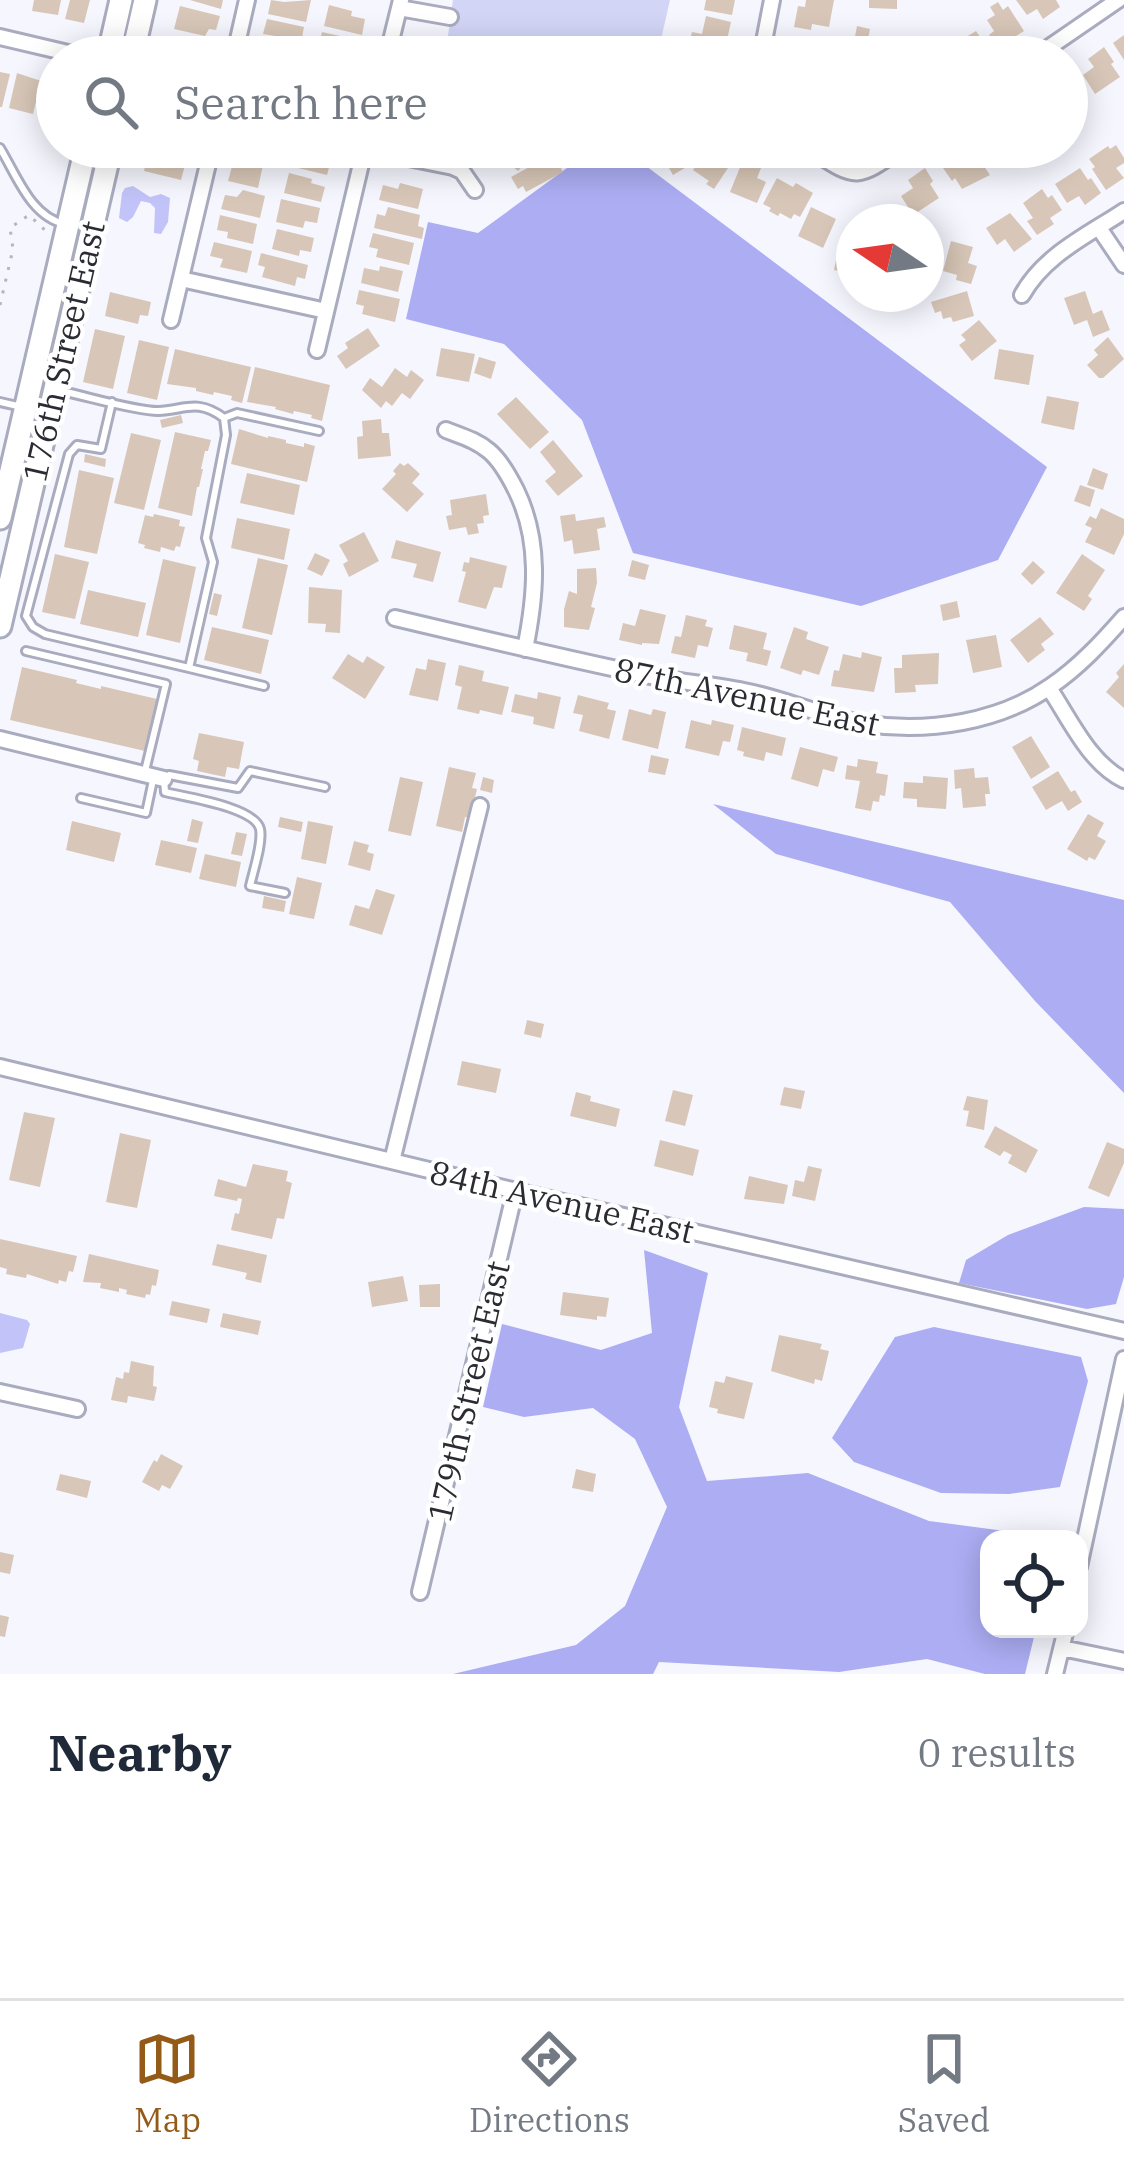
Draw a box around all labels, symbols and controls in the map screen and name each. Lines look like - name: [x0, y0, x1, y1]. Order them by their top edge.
- search box: [36, 36, 1088, 168]
- icon: search: [78, 69, 144, 135]
- text: Search here: [174, 73, 428, 131]
- north arrow: [836, 204, 944, 312]
- street label: 176th Street East: [12, 216, 114, 486]
- street label: 87th Avenue East: [611, 647, 883, 745]
- street label: 84th Avenue East: [426, 1150, 698, 1252]
- street label: 179th Street East: [417, 1256, 519, 1526]
- map controls: [980, 1530, 1088, 1638]
- button: locate: [980, 1530, 1088, 1638]
- text: Nearby: [48, 1719, 232, 1785]
- text: 0 results: [918, 1727, 1076, 1778]
- tab: Map: [134, 2026, 201, 2141]
- tab: Directions: [469, 2026, 630, 2141]
- tab: Saved: [898, 2026, 990, 2141]

